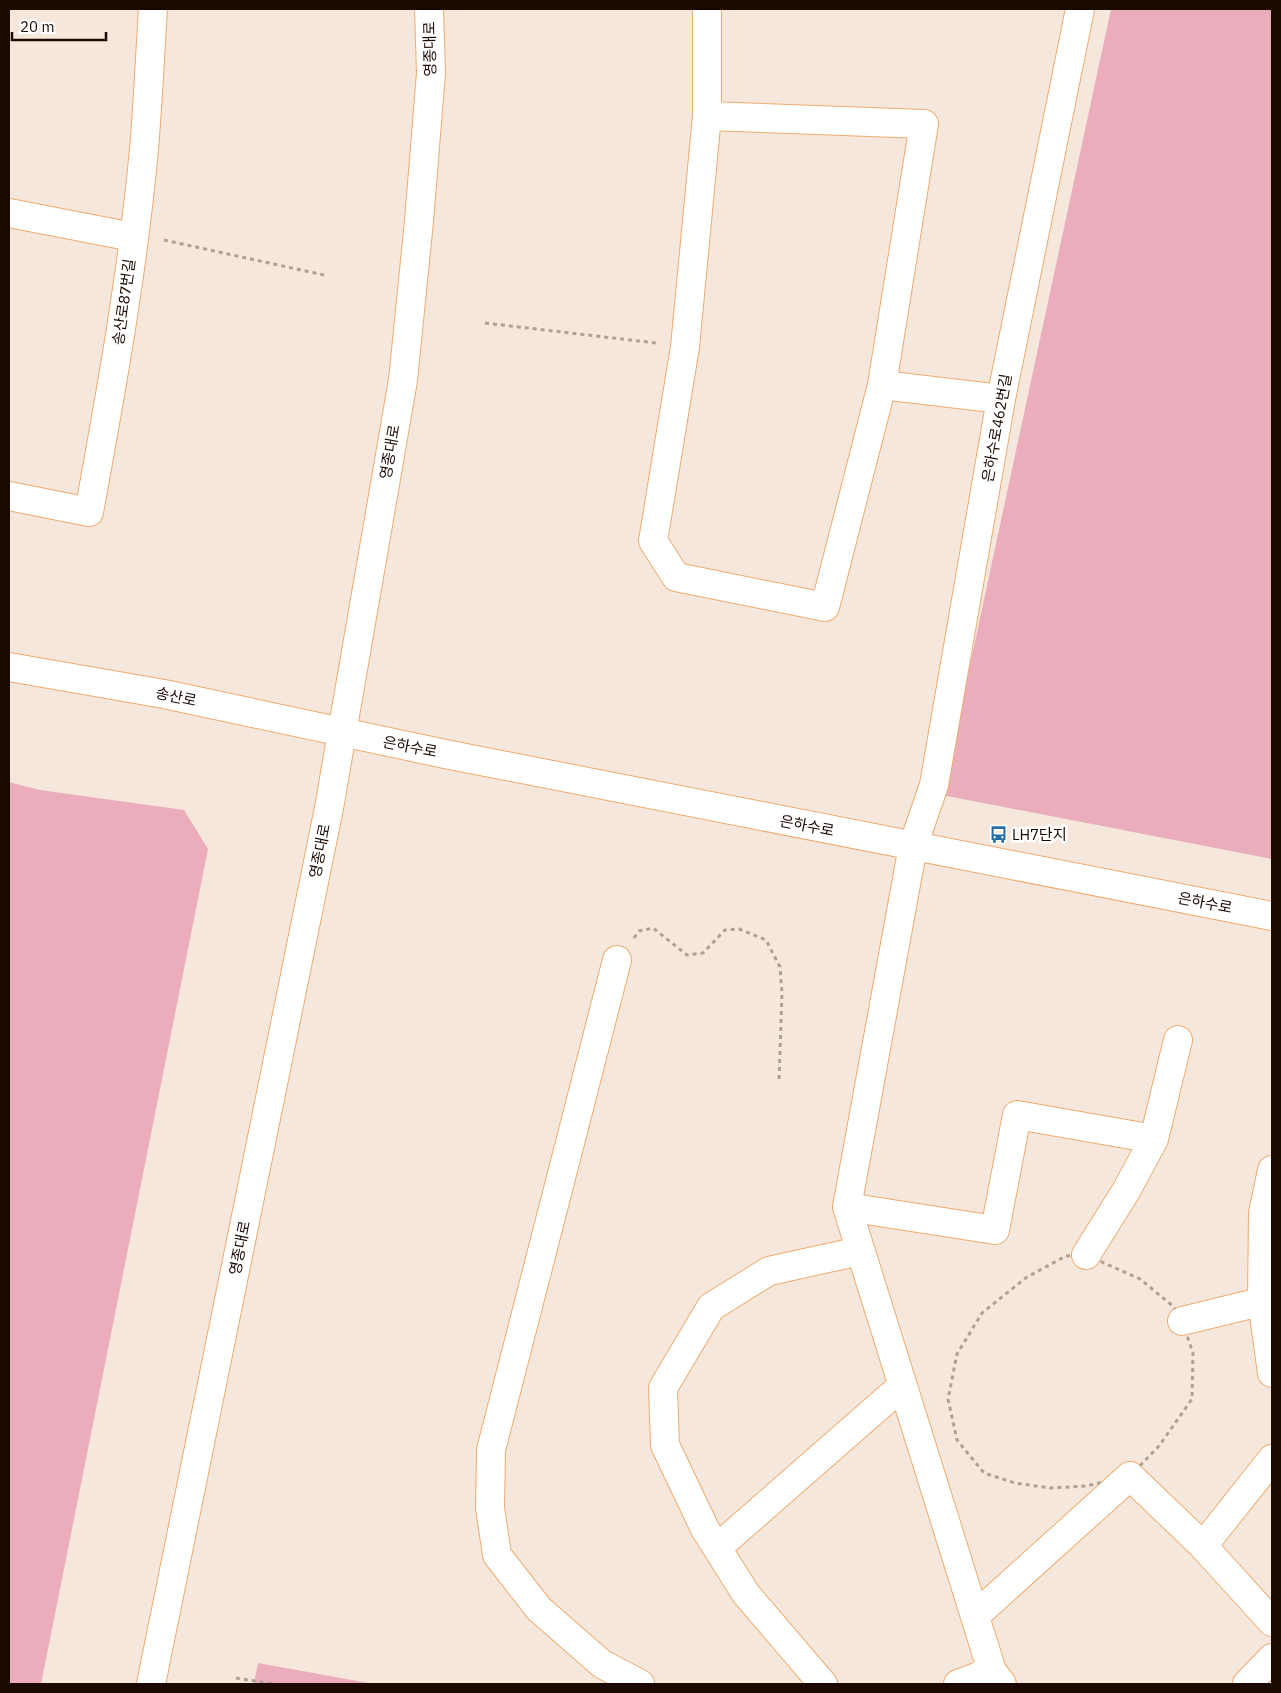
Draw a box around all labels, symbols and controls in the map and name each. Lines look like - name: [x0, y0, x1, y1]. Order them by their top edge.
- scale bar: [12, 10, 106, 42]
- text: 20 m: [20, 17, 55, 36]
- street label: 영종대로: [420, 21, 439, 77]
- street label: 송산로87번길: [108, 258, 139, 346]
- street label: 은하수로462번길: [978, 372, 1015, 484]
- street label: 영종대로: [375, 423, 404, 481]
- street label: 송산로: [154, 683, 198, 710]
- street label: 은하수로: [381, 732, 439, 761]
- street label: 은하수로: [778, 811, 836, 840]
- street label: 영종대로: [305, 822, 334, 880]
- bus stop icon: LH7단지: [988, 825, 1008, 845]
- place label: LH7단지: [1012, 825, 1067, 844]
- street label: 은하수로: [1176, 888, 1234, 917]
- street label: 영종대로: [225, 1219, 254, 1277]

